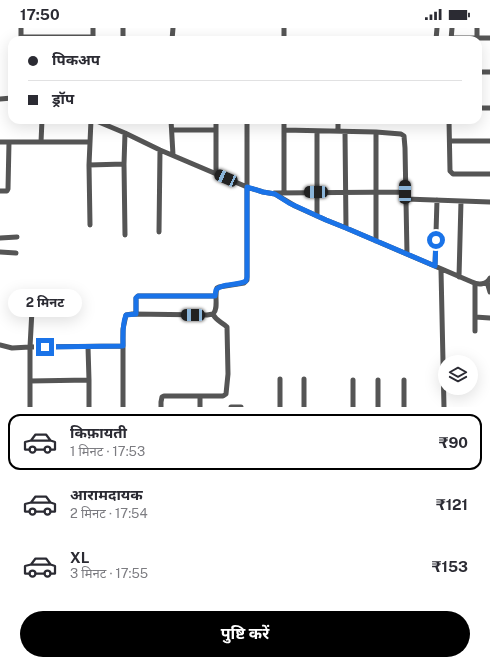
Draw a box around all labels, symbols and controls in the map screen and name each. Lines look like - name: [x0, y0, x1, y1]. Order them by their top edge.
- text: 17:50: [20, 6, 60, 23]
- text: पिकअप: [52, 51, 100, 68]
- text: ड्रॉप: [52, 90, 74, 107]
- car: [213, 168, 239, 188]
- car: [399, 180, 411, 204]
- car: [304, 186, 328, 198]
- route start: [427, 231, 445, 249]
- callout: 2 मिनट: [8, 289, 82, 317]
- text: 2 मिनट: [26, 295, 64, 310]
- car: [181, 309, 205, 321]
- route end: [36, 338, 54, 356]
- map controls: [438, 355, 478, 395]
- button: layers: [438, 355, 478, 395]
- icon: car: [22, 424, 58, 460]
- text: किफ़ायती: [70, 424, 127, 441]
- text: ₹90: [439, 434, 468, 451]
- text: 1 मिनट · 17:53: [70, 444, 145, 459]
- icon: car: [22, 486, 58, 522]
- text: आरामदायक: [70, 486, 143, 503]
- text: ₹121: [436, 496, 468, 513]
- text: 2 मिनट · 17:54: [70, 506, 148, 521]
- icon: car: [22, 548, 58, 584]
- text: XL: [70, 549, 89, 566]
- text: ₹153: [432, 558, 468, 575]
- text: 3 मिनट · 17:55: [70, 566, 148, 581]
- button: पुष्टि करें: [20, 611, 470, 657]

